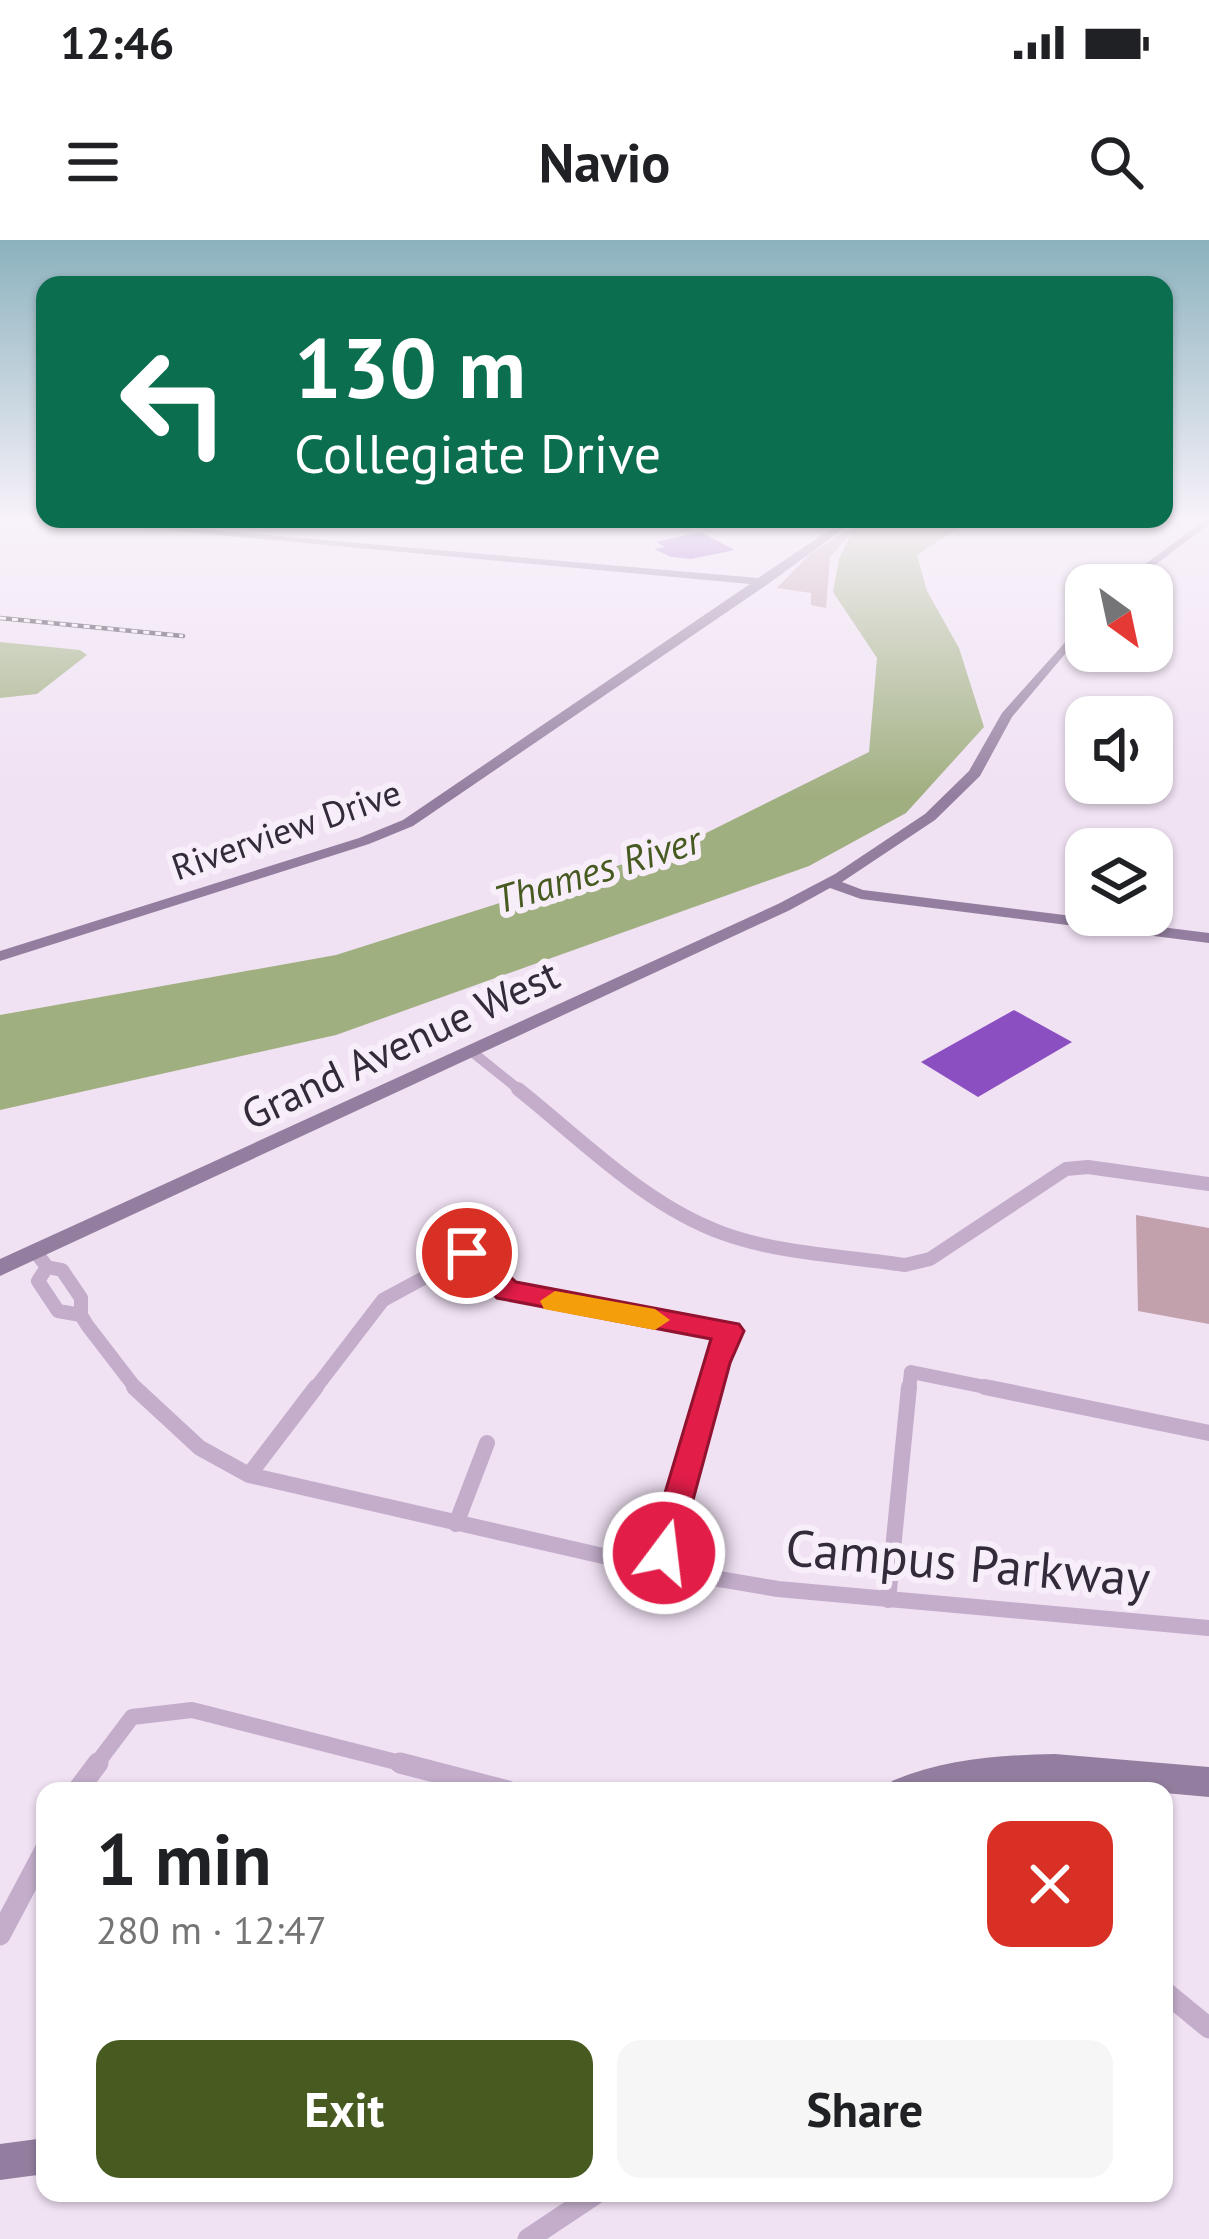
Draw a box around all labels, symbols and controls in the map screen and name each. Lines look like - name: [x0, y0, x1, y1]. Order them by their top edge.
- text: 12:46: [60, 13, 174, 71]
- text: Navio: [539, 127, 670, 197]
- icon: menu: [60, 129, 126, 195]
- icon: search: [1083, 129, 1149, 195]
- text: 130 m: [294, 312, 526, 421]
- icon: left: [96, 324, 252, 480]
- text: Collegiate Drive: [294, 418, 661, 488]
- north arrow: [1065, 564, 1173, 672]
- map controls: [1065, 564, 1173, 936]
- button: sound: [1065, 696, 1173, 804]
- street label: Riverview Drive: [165, 768, 407, 890]
- water label: Thames River: [488, 813, 709, 925]
- button: layers: [1065, 828, 1173, 936]
- street label: Grand Avenue West: [232, 946, 568, 1142]
- pin: [416, 1202, 518, 1304]
- icon: arrive: [434, 1220, 500, 1286]
- position arrow: [601, 1490, 727, 1616]
- street label: Campus Parkway: [783, 1513, 1153, 1611]
- text: 1 min: [96, 1812, 272, 1905]
- button: close: [987, 1821, 1113, 1947]
- text: 280 m · 12:47: [96, 1904, 327, 1955]
- button: Exit: [96, 2040, 593, 2178]
- button: Share: [617, 2040, 1113, 2178]

